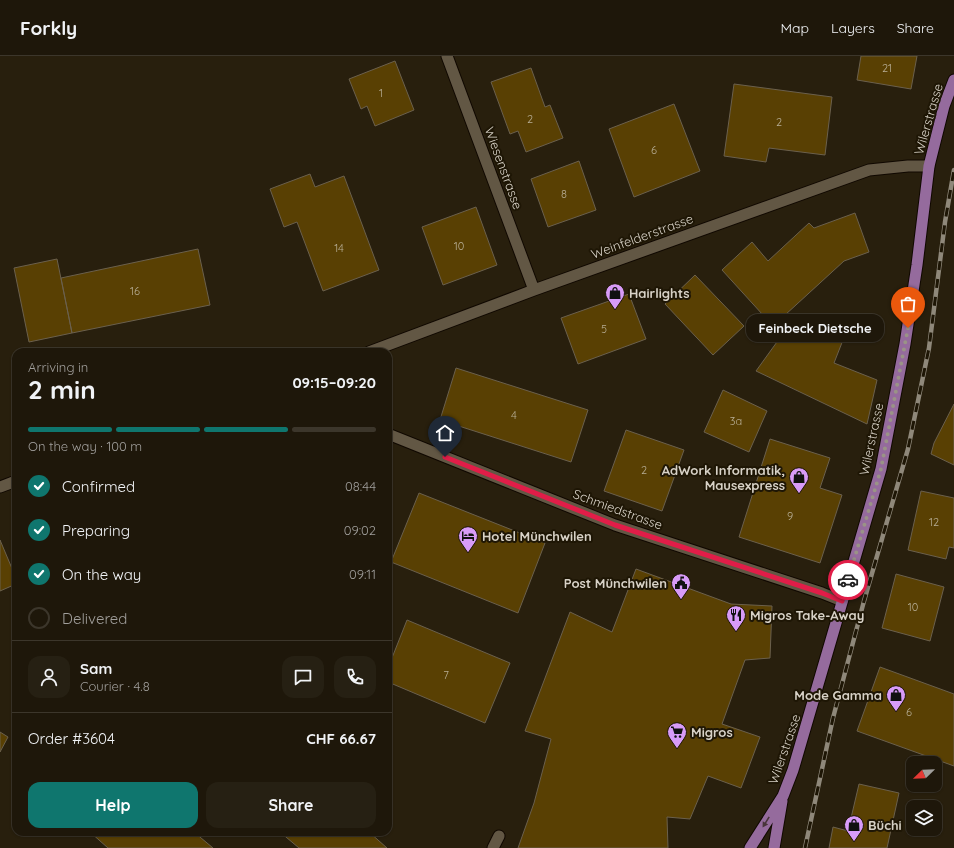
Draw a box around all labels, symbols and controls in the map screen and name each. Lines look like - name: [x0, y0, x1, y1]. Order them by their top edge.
- text: Forkly: [20, 16, 77, 40]
- text: Map: [780, 19, 809, 37]
- text: Layers: [831, 19, 875, 37]
- text: Share: [897, 19, 934, 37]
- house number: 21: [882, 61, 892, 75]
- street label: Wilerstrasse: [910, 82, 946, 156]
- house number: 1: [379, 86, 383, 100]
- house number: 2: [527, 112, 533, 126]
- house number: 2: [776, 115, 782, 129]
- street label: Wiesenstrasse: [482, 125, 526, 211]
- house number: 6: [651, 143, 657, 157]
- house number: 8: [561, 187, 567, 201]
- street label: Weinfelderstrasse: [589, 210, 695, 262]
- house number: 10: [454, 239, 464, 253]
- house number: 14: [334, 241, 344, 255]
- shop icon: Hairlights: [604, 282, 626, 310]
- house number: 16: [130, 284, 140, 298]
- place label: Hairlights: [629, 285, 690, 301]
- pin: [891, 287, 925, 328]
- icon: bag: [897, 293, 919, 315]
- callout: Feinbeck Dietsche: [746, 314, 884, 342]
- text: Feinbeck Dietsche: [758, 320, 872, 336]
- house number: 5: [601, 322, 607, 336]
- text: Arriving in: [28, 359, 88, 375]
- text: 2 min: [28, 373, 96, 406]
- text: 09:15–09:20: [292, 373, 376, 392]
- street label: Wilerstrasse: [856, 401, 886, 477]
- house number: 4: [511, 408, 517, 422]
- house number: 3a: [730, 414, 742, 428]
- pin: [428, 416, 462, 457]
- icon: home: [434, 422, 456, 444]
- text: On the way · 100 m: [28, 438, 142, 454]
- place label: AdWork Informatik, Mausexpress: [662, 462, 785, 493]
- house number: 2: [641, 463, 647, 477]
- shop icon: AdWork Informatik, Mausexpress: [788, 466, 810, 494]
- icon: check: [28, 475, 50, 497]
- text: Confirmed: [62, 477, 135, 496]
- text: 08:44: [345, 478, 376, 494]
- street label: Schmiedstrasse: [571, 485, 665, 533]
- house number: 9: [787, 509, 793, 523]
- house number: 12: [929, 515, 939, 529]
- icon: check: [28, 519, 50, 541]
- text: Preparing: [62, 521, 130, 540]
- text: 09:02: [344, 522, 376, 538]
- hotel icon: Hotel Münchwilen: [457, 525, 479, 553]
- place label: Hotel Münchwilen: [482, 528, 592, 544]
- courier: [828, 560, 868, 600]
- icon: check: [28, 563, 50, 585]
- text: On the way: [62, 565, 141, 584]
- text: 09:11: [349, 566, 376, 582]
- icon: car: [837, 569, 859, 591]
- public building icon: Post Münchwilen: [670, 572, 692, 600]
- place label: Post Münchwilen: [564, 575, 667, 591]
- house number: 10: [908, 600, 918, 614]
- restaurant icon: Migros Take-Away: [725, 604, 747, 632]
- place label: Migros Take-Away: [750, 607, 864, 623]
- text: Delivered: [62, 609, 127, 628]
- button: person: [28, 656, 70, 698]
- button: chat: [282, 656, 324, 698]
- button: phone: [334, 656, 376, 698]
- text: Sam: [80, 659, 112, 678]
- house number: 7: [443, 668, 449, 682]
- text: Courier · 4.8: [80, 678, 150, 694]
- shop icon: Mode Gamma: [885, 684, 907, 712]
- place label: Mode Gamma: [794, 687, 882, 703]
- house number: 6: [906, 705, 912, 719]
- street label: Wilerstrasse: [764, 712, 804, 786]
- supermarket icon: Migros: [666, 721, 688, 749]
- place label: Migros: [691, 724, 733, 740]
- text: Order #3604: [28, 729, 115, 748]
- text: CHF 66.67: [306, 729, 376, 748]
- north arrow: [906, 756, 942, 792]
- map controls: [906, 756, 942, 836]
- button: Help: [28, 782, 198, 828]
- button: Share: [206, 782, 376, 828]
- button: layers: [906, 800, 942, 836]
- shop icon: Büchi: [843, 814, 865, 842]
- one-way arrow: [763, 816, 770, 828]
- place label: Büchi: [868, 817, 902, 833]

